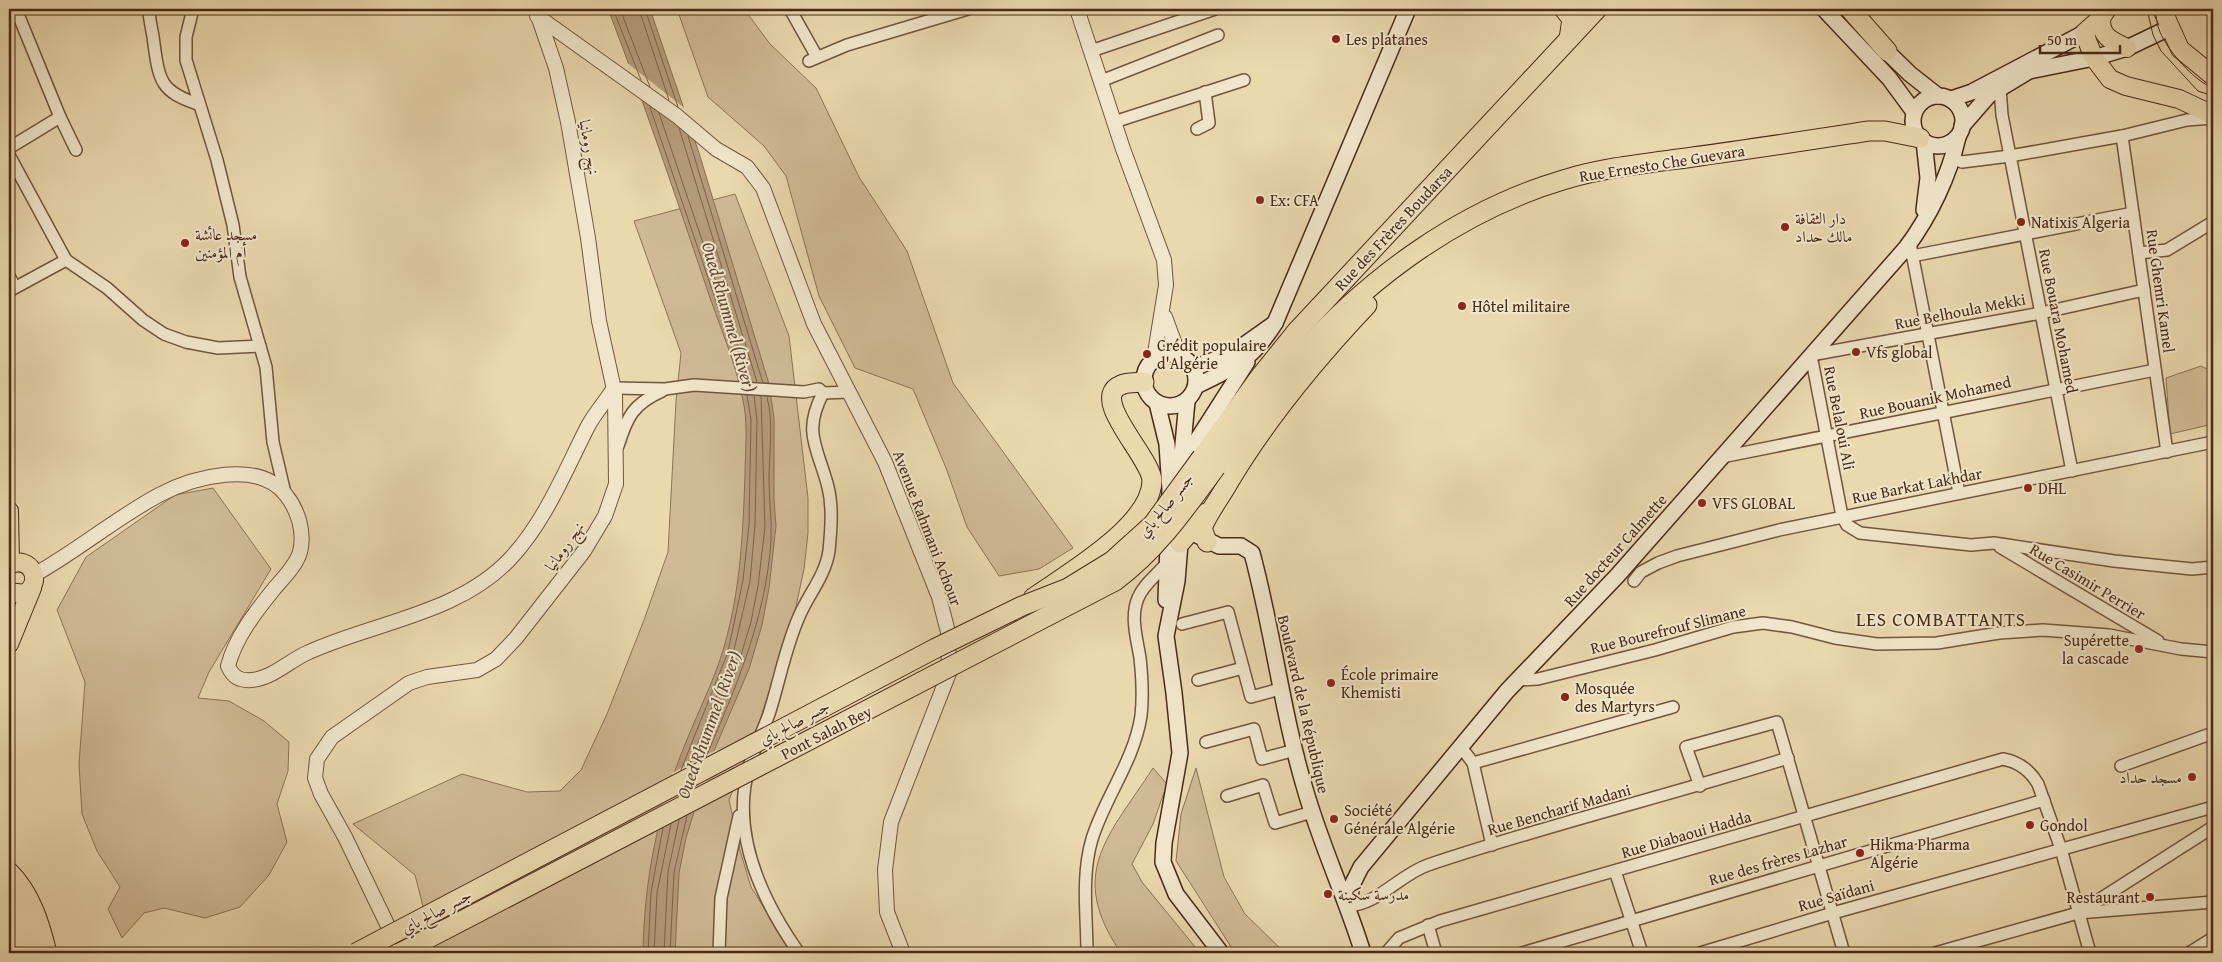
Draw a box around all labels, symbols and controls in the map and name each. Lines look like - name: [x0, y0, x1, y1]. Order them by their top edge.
- scale bar: [2040, 22, 2120, 54]
- place label: Les platanes: [1346, 27, 1428, 51]
- text: 50 m: [2047, 29, 2078, 50]
- marker: Les platanes: [1330, 33, 1342, 45]
- street label: نهج رومانيا: [570, 118, 607, 177]
- street label: Rue Ernesto Che Guevara: [1578, 138, 1747, 188]
- street label: Rue des Frères Boudarsa: [1329, 160, 1458, 296]
- place label: Ex: CFA: [1270, 188, 1319, 212]
- marker: Ex: CFA: [1254, 194, 1266, 206]
- place label: دار الثقافة مالك حداد: [1795, 206, 1852, 248]
- place label: Natixis Algeria: [2031, 210, 2130, 234]
- marker: Natixis Algeria: [2015, 216, 2027, 228]
- marker: دار الثقافة مالك حداد: [1779, 221, 1791, 233]
- place label: مسجد عائشة أم المؤمنين: [195, 222, 257, 267]
- street label: Rue Ghemri Kamel: [2140, 228, 2182, 355]
- marker: مسجد عائشة أم المؤمنين: [179, 237, 191, 249]
- water label: Oued Rhummel (River): [695, 238, 764, 395]
- street label: Rue Bouara Mohamed: [2033, 247, 2085, 396]
- street label: Rue Belhoula Mekki: [1893, 286, 2028, 335]
- place label: Hôtel militaire: [1472, 294, 1570, 318]
- marker: Hôtel militaire: [1456, 300, 1468, 312]
- place label: Crédit populaire d'Algérie: [1157, 333, 1267, 375]
- place label: Vfs global: [1866, 340, 1933, 364]
- marker: Vfs global: [1850, 346, 1862, 358]
- marker: Crédit populaire d'Algérie: [1141, 348, 1153, 360]
- street label: Rue Belaloui Ali: [1818, 364, 1862, 473]
- street label: Rue Bouanik Mohamed: [1857, 369, 2013, 425]
- street label: Avenue Rahmani Achour: [887, 447, 969, 610]
- street label: Rue Barkat Lakhdar: [1850, 461, 1985, 509]
- street label: جسر صالح باي: [1131, 467, 1200, 544]
- place label: DHL: [2038, 476, 2066, 500]
- marker: DHL: [2022, 482, 2034, 494]
- street label: Rue docteur Calmette: [1558, 488, 1672, 612]
- place label: VFS GLOBAL: [1712, 491, 1795, 515]
- marker: VFS GLOBAL: [1696, 497, 1708, 509]
- street label: نهج رومانيا: [538, 516, 592, 577]
- street label: Rue Casimir Perrier: [2025, 537, 2151, 625]
- street label: Rue Bourefrouf Slimane: [1588, 598, 1748, 660]
- district label: LES COMBATTANTS: [1856, 605, 2026, 633]
- street label: Boulevard de la République: [1272, 612, 1336, 796]
- place label: Supérette la cascade: [2062, 628, 2129, 670]
- marker: Supérette la cascade: [2133, 643, 2145, 655]
- water label: Oued Rhummel (River): [669, 647, 748, 802]
- place label: École primaire Khemisti: [1341, 662, 1439, 704]
- place label: Mosquée des Martyrs: [1575, 676, 1655, 718]
- marker: École primaire Khemisti: [1325, 677, 1337, 689]
- marker: Mosquée des Martyrs: [1559, 691, 1571, 703]
- street label: جسر صالح باي: [754, 693, 835, 753]
- street label: Pont Salah Bey: [776, 699, 876, 765]
- place label: مسجد حداد: [2119, 765, 2182, 789]
- marker: مسجد حداد: [2186, 771, 2198, 783]
- street label: Rue Bencharif Madani: [1485, 777, 1634, 841]
- place label: Société Générale Algérie: [1344, 798, 1455, 840]
- street label: Rue Diabaoui Hadda: [1618, 804, 1754, 864]
- marker: Société Générale Algérie: [1328, 813, 1340, 825]
- place label: Gondol: [2040, 813, 2088, 837]
- marker: Gondol: [2024, 819, 2036, 831]
- street label: Rue des frères Lazhar: [1706, 829, 1851, 891]
- place label: Hikma Pharma Algérie: [1870, 832, 1970, 874]
- marker: Hikma Pharma Algérie: [1854, 847, 1866, 859]
- street label: Rue Saïdani: [1795, 873, 1877, 917]
- street label: جسر صالح باي: [396, 882, 477, 942]
- place label: مدرسة سكينة: [1338, 882, 1409, 906]
- place label: Restaurant: [2066, 885, 2140, 909]
- marker: مدرسة سكينة: [1322, 888, 1334, 900]
- marker: Restaurant: [2144, 891, 2156, 903]

